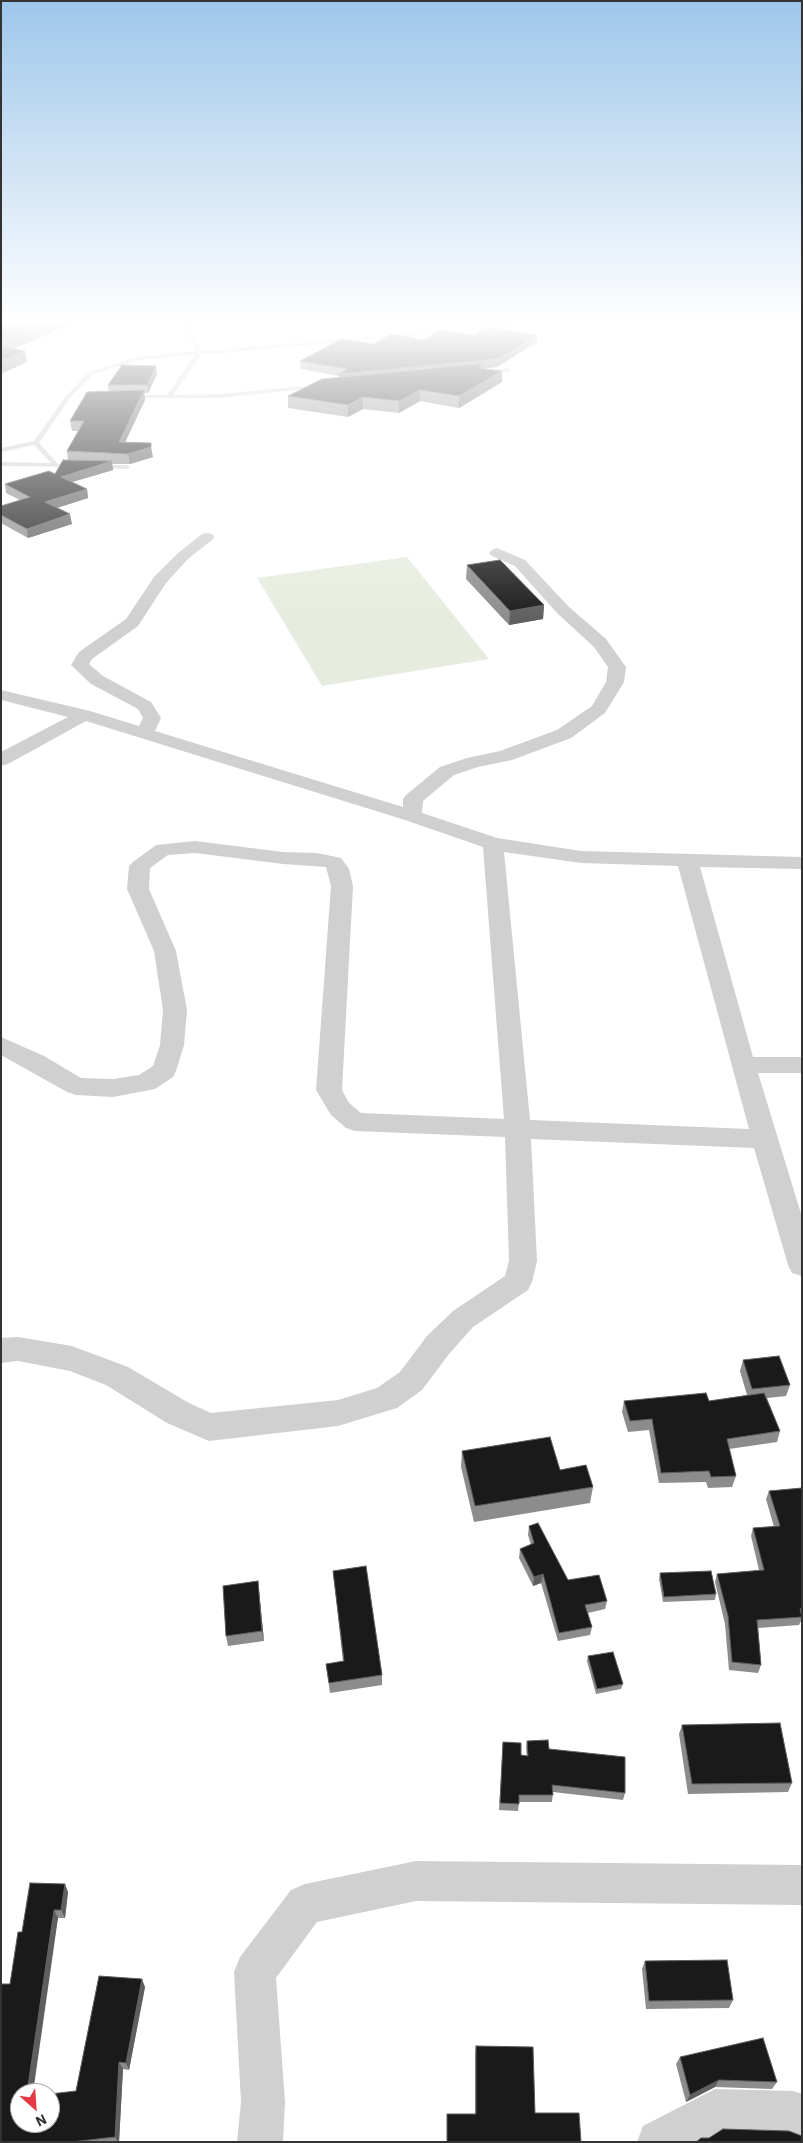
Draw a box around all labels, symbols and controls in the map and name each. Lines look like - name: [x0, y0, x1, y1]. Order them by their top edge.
- north arrow: [10, 2083, 60, 2133]
- text: N: [33, 2110, 50, 2131]

